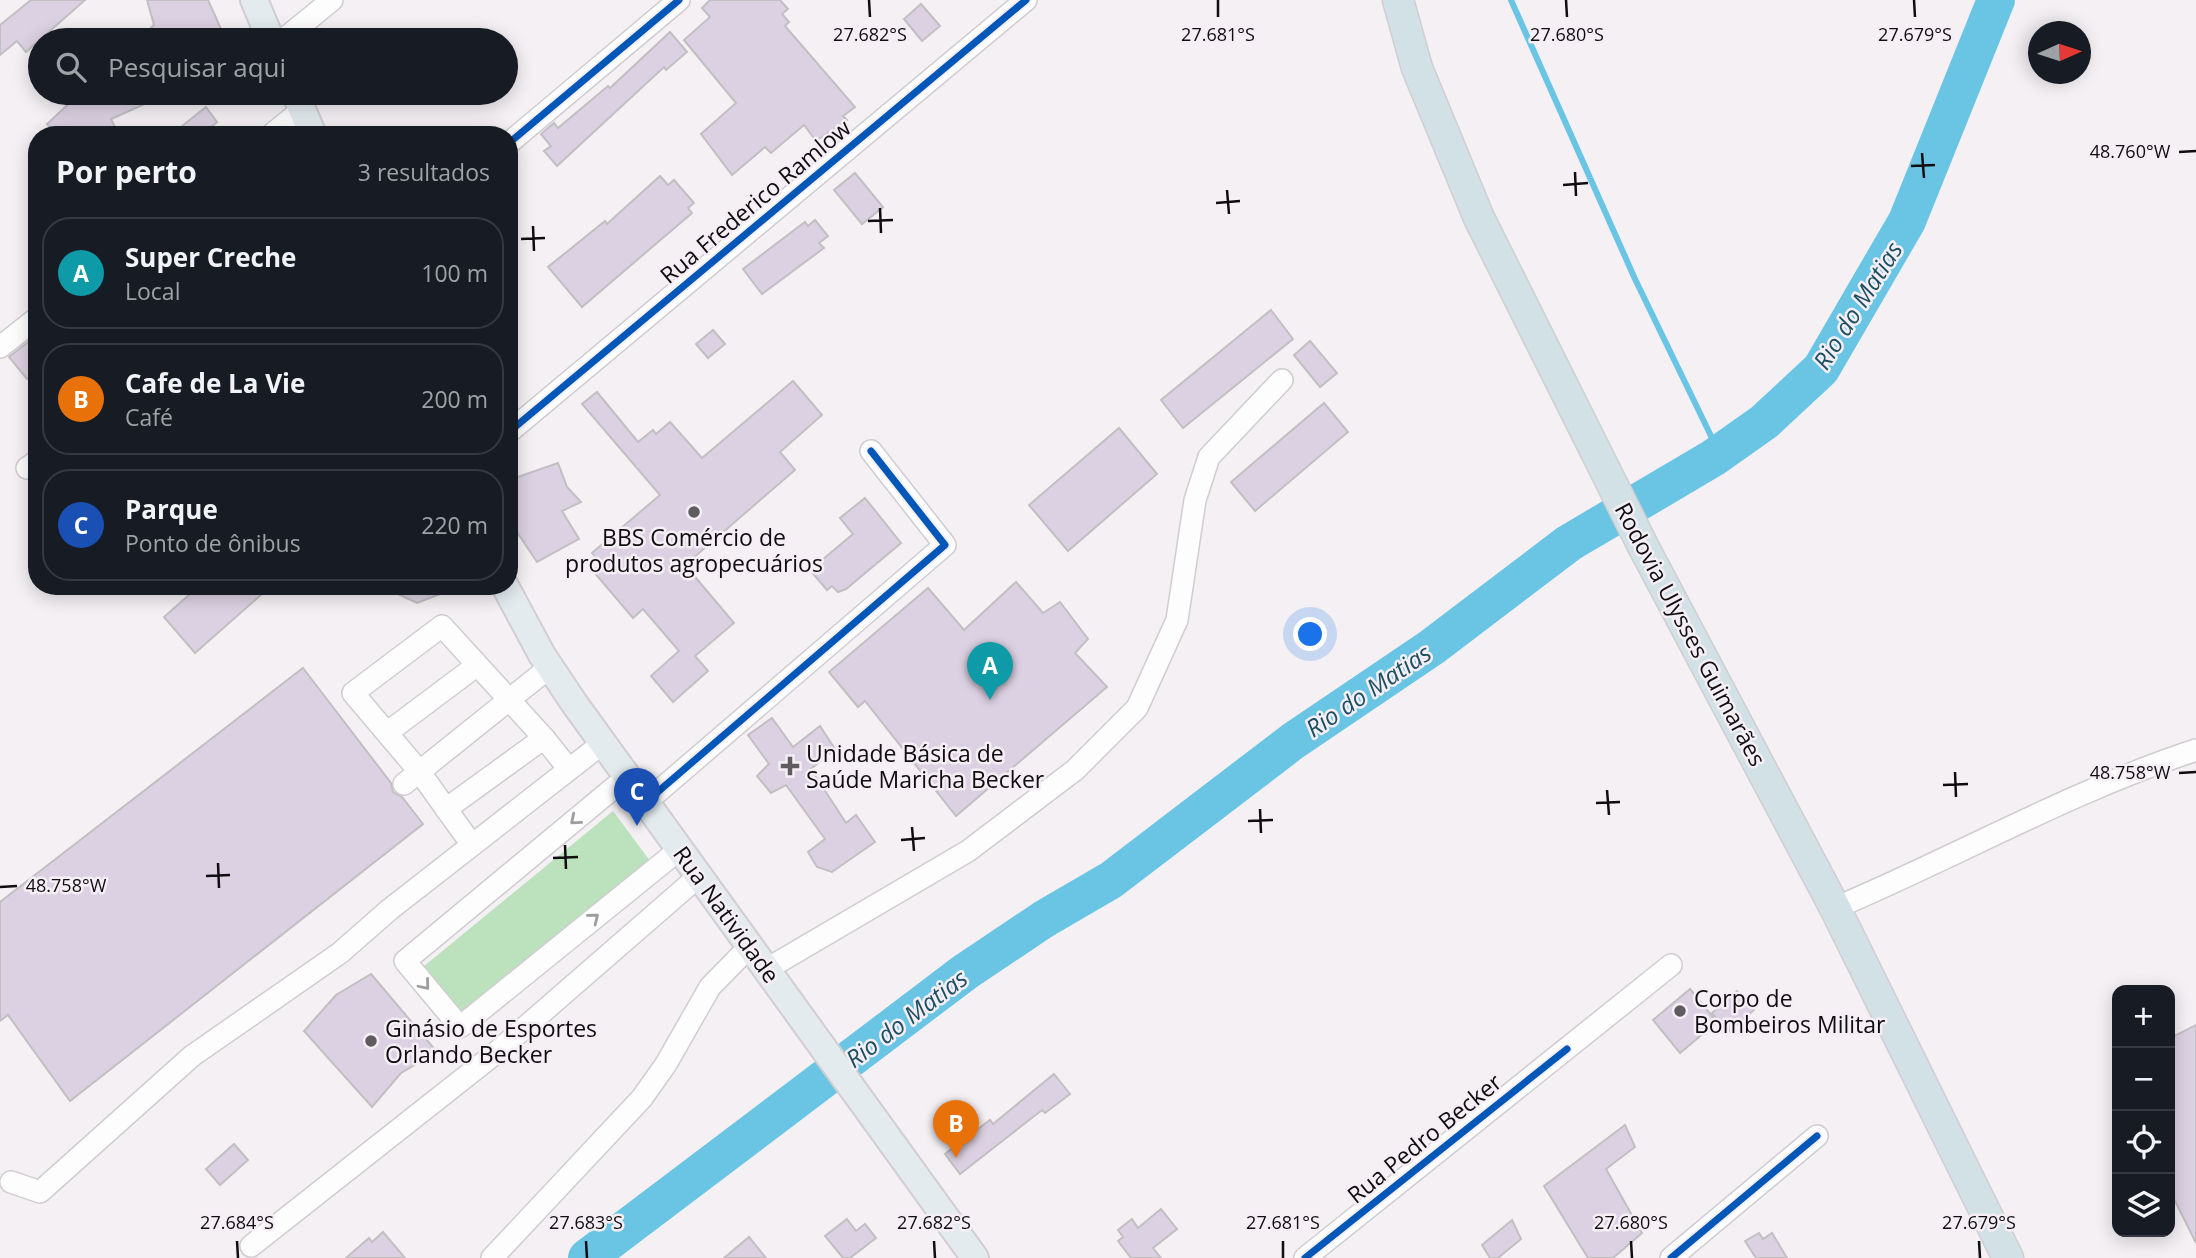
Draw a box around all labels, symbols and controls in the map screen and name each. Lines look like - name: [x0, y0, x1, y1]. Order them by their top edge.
- north arrow: [2028, 21, 2091, 84]
- text: 27.682°S: [833, 22, 907, 46]
- text: 27.681°S: [1181, 22, 1255, 46]
- text: 27.680°S: [1530, 22, 1604, 46]
- text: 27.679°S: [1878, 22, 1952, 46]
- search box: [28, 28, 518, 105]
- icon: search: [52, 48, 90, 86]
- text: Pesquisar aqui: [108, 49, 286, 85]
- street label: Rua Frederico Ramlow: [653, 111, 857, 290]
- text: 48.760°W: [2090, 139, 2171, 163]
- text: Por perto: [56, 151, 197, 192]
- text: 3 resultados: [358, 156, 490, 188]
- water label: Rio do Matias: [1805, 235, 1909, 375]
- text: Super Creche: [125, 239, 296, 275]
- text: A: [73, 257, 89, 289]
- text: 100 m: [421, 257, 488, 289]
- text: Local: [125, 275, 180, 307]
- text: Cafe de La Vie: [125, 365, 305, 401]
- text: B: [73, 383, 89, 415]
- text: 200 m: [421, 383, 488, 415]
- text: Café: [125, 401, 173, 433]
- text: Parque: [125, 491, 218, 527]
- street label: Rodovia Ulysses Guimarães: [1608, 496, 1774, 772]
- marker: BBS Comércio de produtos agropecuários: [686, 504, 702, 520]
- text: C: [74, 509, 88, 541]
- text: 220 m: [421, 509, 488, 541]
- place label: BBS Comércio de produtos agropecuários: [565, 521, 823, 579]
- text: Ponto de ônibus: [125, 527, 301, 559]
- your location: [1293, 617, 1327, 651]
- water label: Rio do Matias: [1299, 636, 1437, 744]
- pin: A: [967, 642, 1013, 700]
- place label: Unidade Básica de Saúde Maricha Becker: [806, 737, 1045, 795]
- marker: Unidade Básica de Saúde Maricha Becker: [780, 756, 800, 776]
- text: 48.758°W: [2090, 760, 2171, 784]
- pin: C: [614, 768, 660, 826]
- one-way arrow: [570, 812, 583, 824]
- street label: Rua Natividade: [666, 839, 788, 989]
- text: 48.758°W: [26, 873, 107, 897]
- one-way arrow: [586, 914, 599, 927]
- water label: Rio do Matias: [838, 961, 974, 1075]
- one-way arrow: [417, 976, 429, 989]
- place label: Corpo de Bombeiros Militar: [1694, 982, 1886, 1040]
- map controls: [2112, 985, 2175, 1237]
- button: +: [2112, 985, 2175, 1048]
- marker: Corpo de Bombeiros Militar: [1672, 1003, 1688, 1019]
- place label: Ginásio de Esportes Orlando Becker: [385, 1012, 597, 1070]
- marker: Ginásio de Esportes Orlando Becker: [363, 1033, 379, 1049]
- button: −: [2112, 1048, 2175, 1111]
- street label: Rua Pedro Becker: [1340, 1065, 1508, 1210]
- pin: B: [933, 1100, 979, 1158]
- button: locate: [2112, 1111, 2175, 1174]
- button: layers: [2112, 1174, 2175, 1237]
- text: 27.684°S: [200, 1210, 274, 1234]
- text: 27.683°S: [549, 1210, 623, 1234]
- text: 27.682°S: [897, 1210, 971, 1234]
- text: 27.681°S: [1246, 1210, 1320, 1234]
- text: 27.680°S: [1594, 1210, 1668, 1234]
- text: 27.679°S: [1942, 1210, 2016, 1234]

